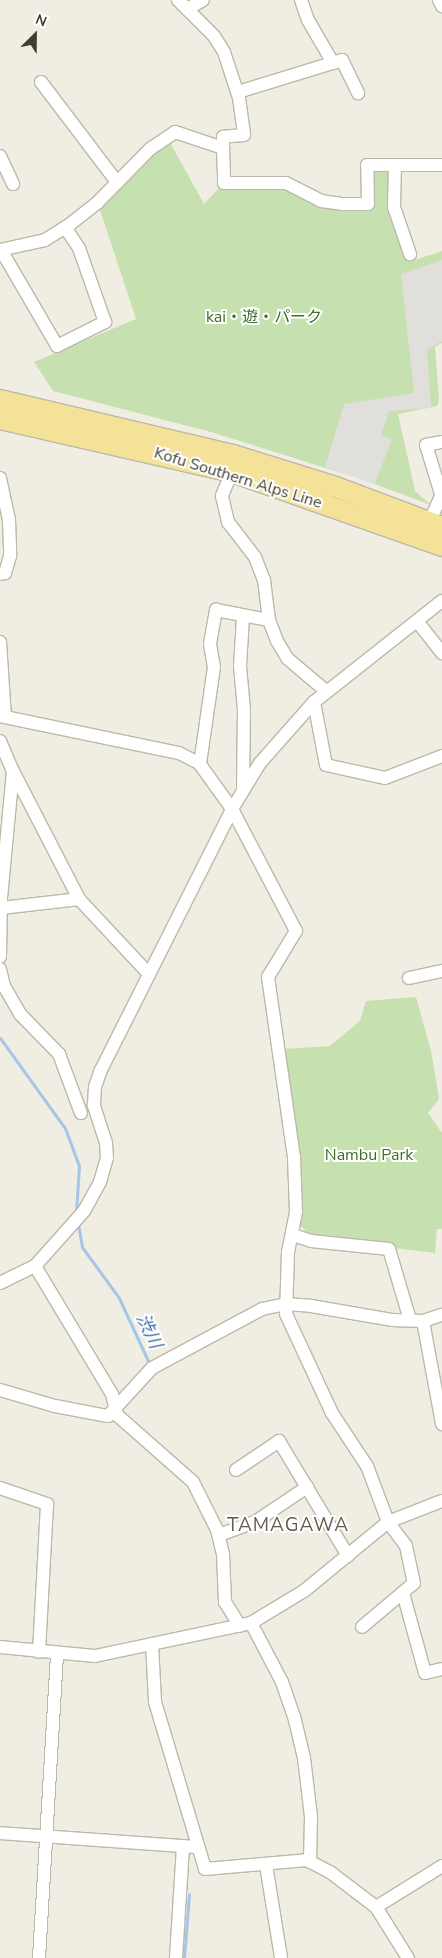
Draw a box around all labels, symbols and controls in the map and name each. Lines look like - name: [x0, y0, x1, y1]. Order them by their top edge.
- north arrow: [10, 10, 60, 60]
- text: N: [33, 10, 50, 32]
- park label: kai・遊・パーク: [206, 307, 322, 327]
- street label: Kofu Southern Alps Line: [152, 443, 324, 513]
- park label: Nambu Park: [325, 1145, 413, 1165]
- water label: 渋川: [132, 1310, 166, 1352]
- district label: TAMAGAWA: [226, 1515, 350, 1537]

